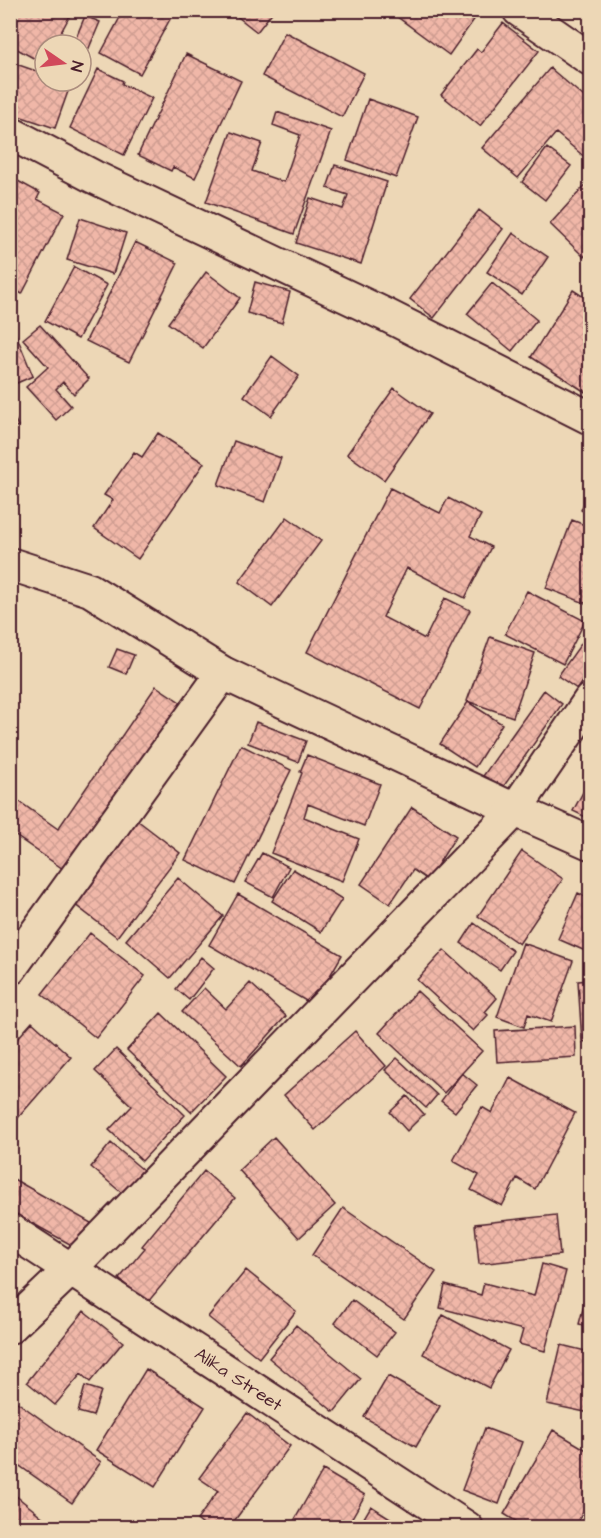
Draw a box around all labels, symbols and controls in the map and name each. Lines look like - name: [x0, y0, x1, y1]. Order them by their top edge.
- north arrow: [33, 33, 93, 93]
- text: N: [65, 59, 88, 74]
- street label: Alika Street: [190, 1342, 288, 1418]

